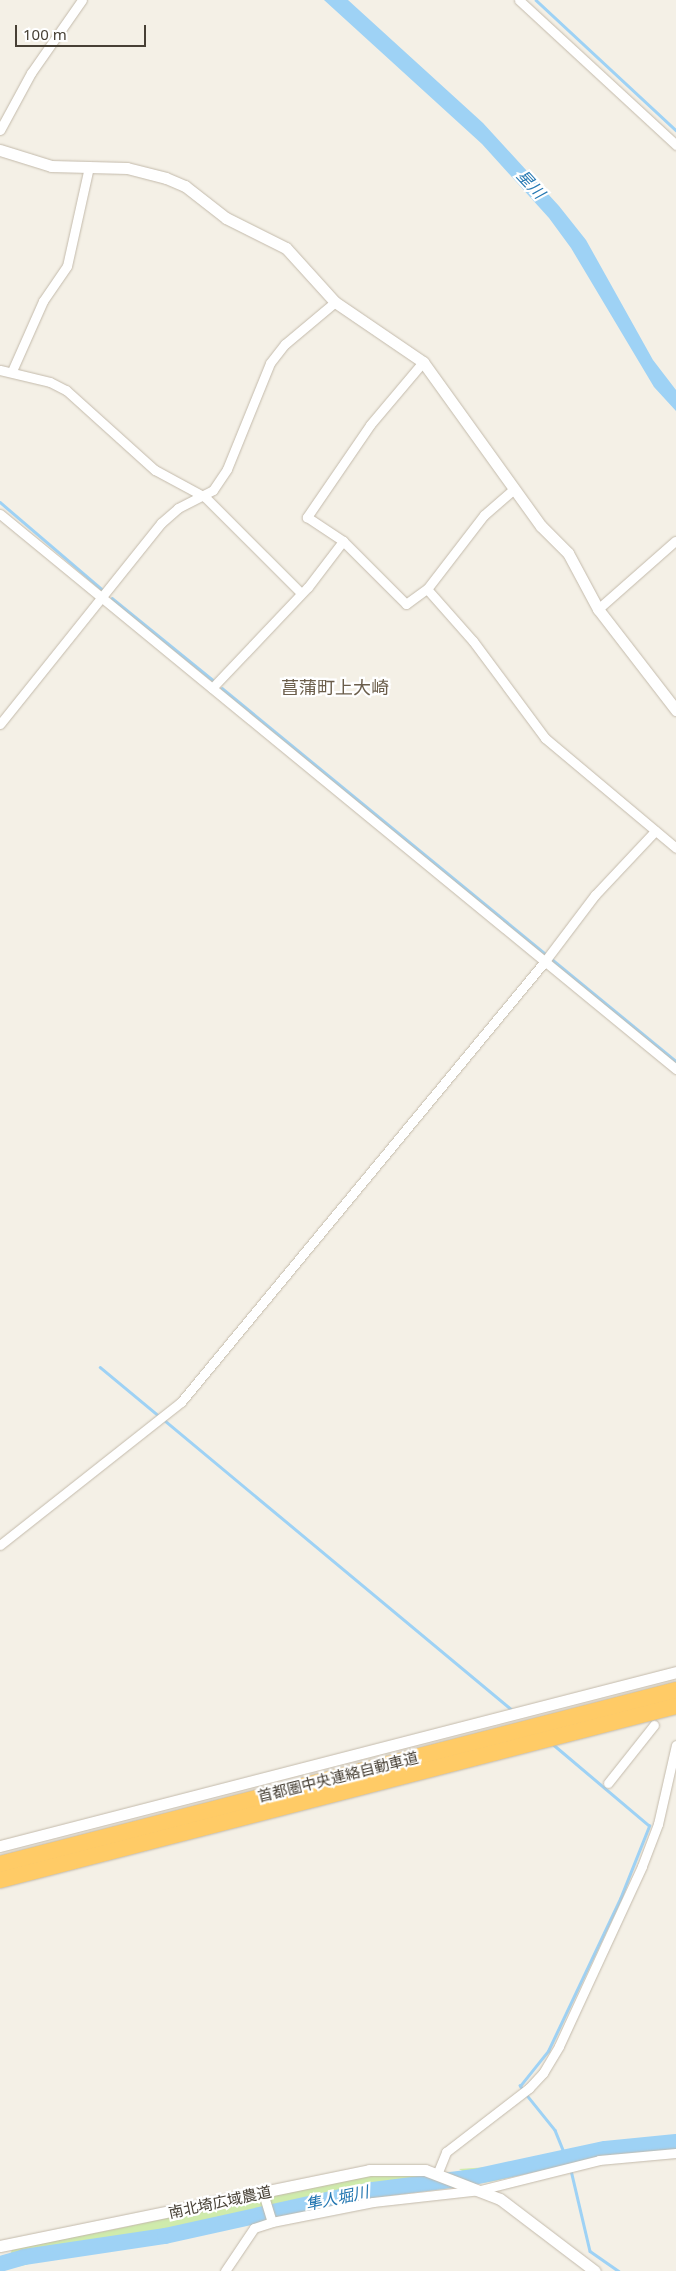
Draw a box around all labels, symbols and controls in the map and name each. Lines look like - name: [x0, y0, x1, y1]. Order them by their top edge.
- scale bar: [18, 15, 149, 47]
- text: 100 m: [23, 24, 67, 44]
- water label: 星川: [513, 166, 549, 202]
- district label: 菖蒲町上大崎: [281, 676, 389, 698]
- street label: 首都圏中央連絡自動車道: [256, 1748, 420, 1806]
- street label: 南北埼広域農道: [167, 2182, 273, 2222]
- water label: 隼人堀川: [304, 2182, 370, 2214]

